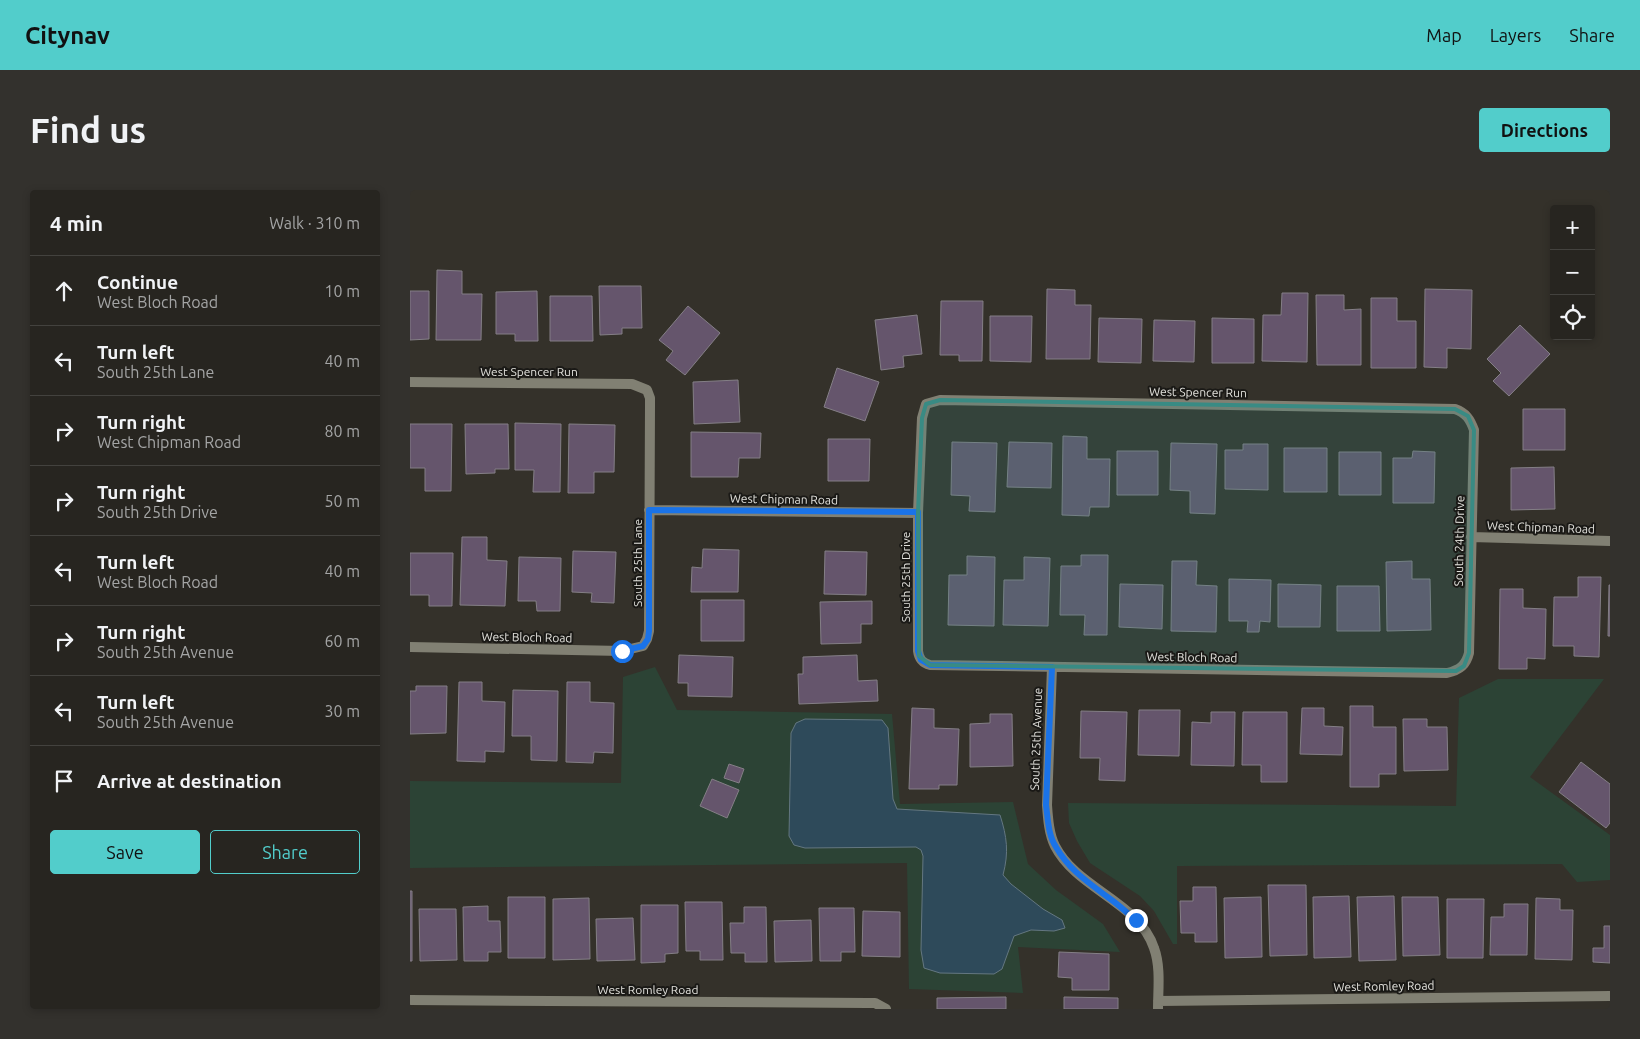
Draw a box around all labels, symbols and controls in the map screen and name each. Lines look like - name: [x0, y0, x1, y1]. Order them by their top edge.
- text: Citynav: [25, 22, 110, 49]
- text: Map: [1426, 25, 1462, 45]
- text: Layers: [1490, 25, 1541, 45]
- text: Share: [1569, 25, 1615, 45]
- button: Directions: [1479, 108, 1610, 152]
- text: Find us: [30, 110, 146, 150]
- map controls: [1550, 205, 1595, 340]
- button: +: [1550, 205, 1595, 250]
- text: 4 min: [50, 211, 103, 235]
- text: Walk · 310 m: [269, 214, 360, 232]
- button: −: [1550, 250, 1595, 295]
- text: Continue: [97, 271, 178, 293]
- icon: ahead: [50, 277, 78, 305]
- text: 10 m: [324, 282, 360, 300]
- text: West Bloch Road: [97, 293, 218, 311]
- button: locate: [1550, 295, 1595, 340]
- text: Turn left: [97, 341, 175, 363]
- icon: left: [50, 347, 78, 375]
- text: 40 m: [324, 352, 360, 370]
- text: South 25th Lane: [97, 363, 214, 381]
- street label: West Spencer Run: [480, 365, 578, 378]
- street label: West Spencer Run: [1149, 385, 1247, 399]
- text: Turn right: [97, 411, 185, 433]
- icon: right: [50, 417, 78, 445]
- text: 80 m: [324, 422, 360, 440]
- text: West Chipman Road: [97, 433, 241, 451]
- text: Turn right: [97, 481, 185, 503]
- icon: right: [50, 487, 78, 515]
- text: 50 m: [324, 492, 360, 510]
- street label: West Chipman Road: [730, 492, 838, 506]
- street label: South 24th Drive: [1452, 496, 1466, 586]
- text: South 25th Drive: [97, 503, 218, 521]
- street label: South 25th Lane: [631, 519, 644, 607]
- street label: West Chipman Road: [1487, 519, 1595, 535]
- street label: South 25th Drive: [899, 532, 912, 622]
- text: Turn left: [97, 551, 175, 573]
- icon: left: [50, 557, 78, 585]
- text: 40 m: [324, 562, 360, 580]
- text: West Bloch Road: [97, 573, 218, 591]
- text: Turn right: [97, 621, 185, 643]
- icon: right: [50, 627, 78, 655]
- street label: West Bloch Road: [481, 630, 573, 644]
- text: 60 m: [324, 632, 360, 650]
- route start: [611, 640, 634, 663]
- text: South 25th Avenue: [97, 643, 234, 661]
- street label: West Bloch Road: [1146, 650, 1238, 664]
- street label: South 25th Avenue: [1028, 687, 1044, 791]
- text: Turn left: [97, 691, 175, 713]
- icon: left: [50, 697, 78, 725]
- text: 30 m: [324, 702, 360, 720]
- text: South 25th Avenue: [97, 713, 234, 731]
- icon: arrive: [50, 767, 78, 795]
- text: Arrive at destination: [97, 770, 282, 792]
- button: Save: [50, 830, 200, 874]
- button: Share: [210, 830, 360, 874]
- route end: [1125, 909, 1148, 932]
- street label: West Romley Road: [1333, 979, 1435, 993]
- street label: West Romley Road: [597, 983, 699, 996]

